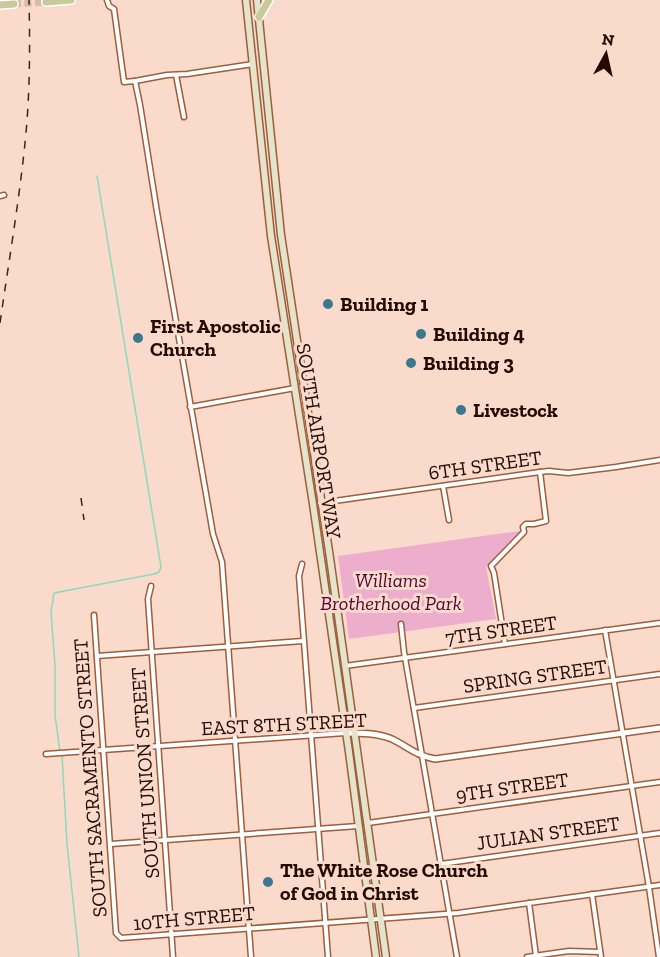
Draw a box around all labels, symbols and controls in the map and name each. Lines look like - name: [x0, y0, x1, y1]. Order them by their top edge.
- north arrow: [576, 24, 636, 84]
- text: N: [601, 29, 615, 50]
- place label: Building 1: [340, 292, 428, 316]
- marker: Building 1: [321, 297, 335, 311]
- place label: First Apostolic Church: [150, 314, 281, 361]
- place label: Building 4: [433, 322, 525, 346]
- marker: Building 4: [414, 327, 428, 341]
- marker: First Apostolic Church: [131, 331, 145, 345]
- street label: SOUTH AIRPORT WAY: [292, 341, 346, 541]
- place label: Building 3: [423, 351, 514, 375]
- marker: Building 3: [404, 356, 418, 370]
- place label: Livestock: [473, 398, 558, 422]
- marker: Livestock: [454, 403, 468, 417]
- street label: 6TH STREET: [427, 445, 543, 485]
- park label: Williams Brotherhood Park: [320, 568, 462, 615]
- street label: 7TH STREET: [443, 610, 559, 650]
- street label: SOUTH SACRAMENTO STREET: [68, 638, 112, 918]
- street label: SPRING STREET: [462, 654, 608, 698]
- street label: SOUTH UNION STREET: [126, 667, 164, 879]
- street label: EAST 8TH STREET: [200, 708, 368, 740]
- street label: 9TH STREET: [454, 767, 570, 807]
- street label: JULIAN STREET: [475, 811, 621, 855]
- place label: The White Rose Church of God in Christ: [280, 858, 488, 905]
- marker: The White Rose Church of God in Christ: [261, 875, 275, 889]
- street label: 10TH STREET: [132, 901, 256, 935]

